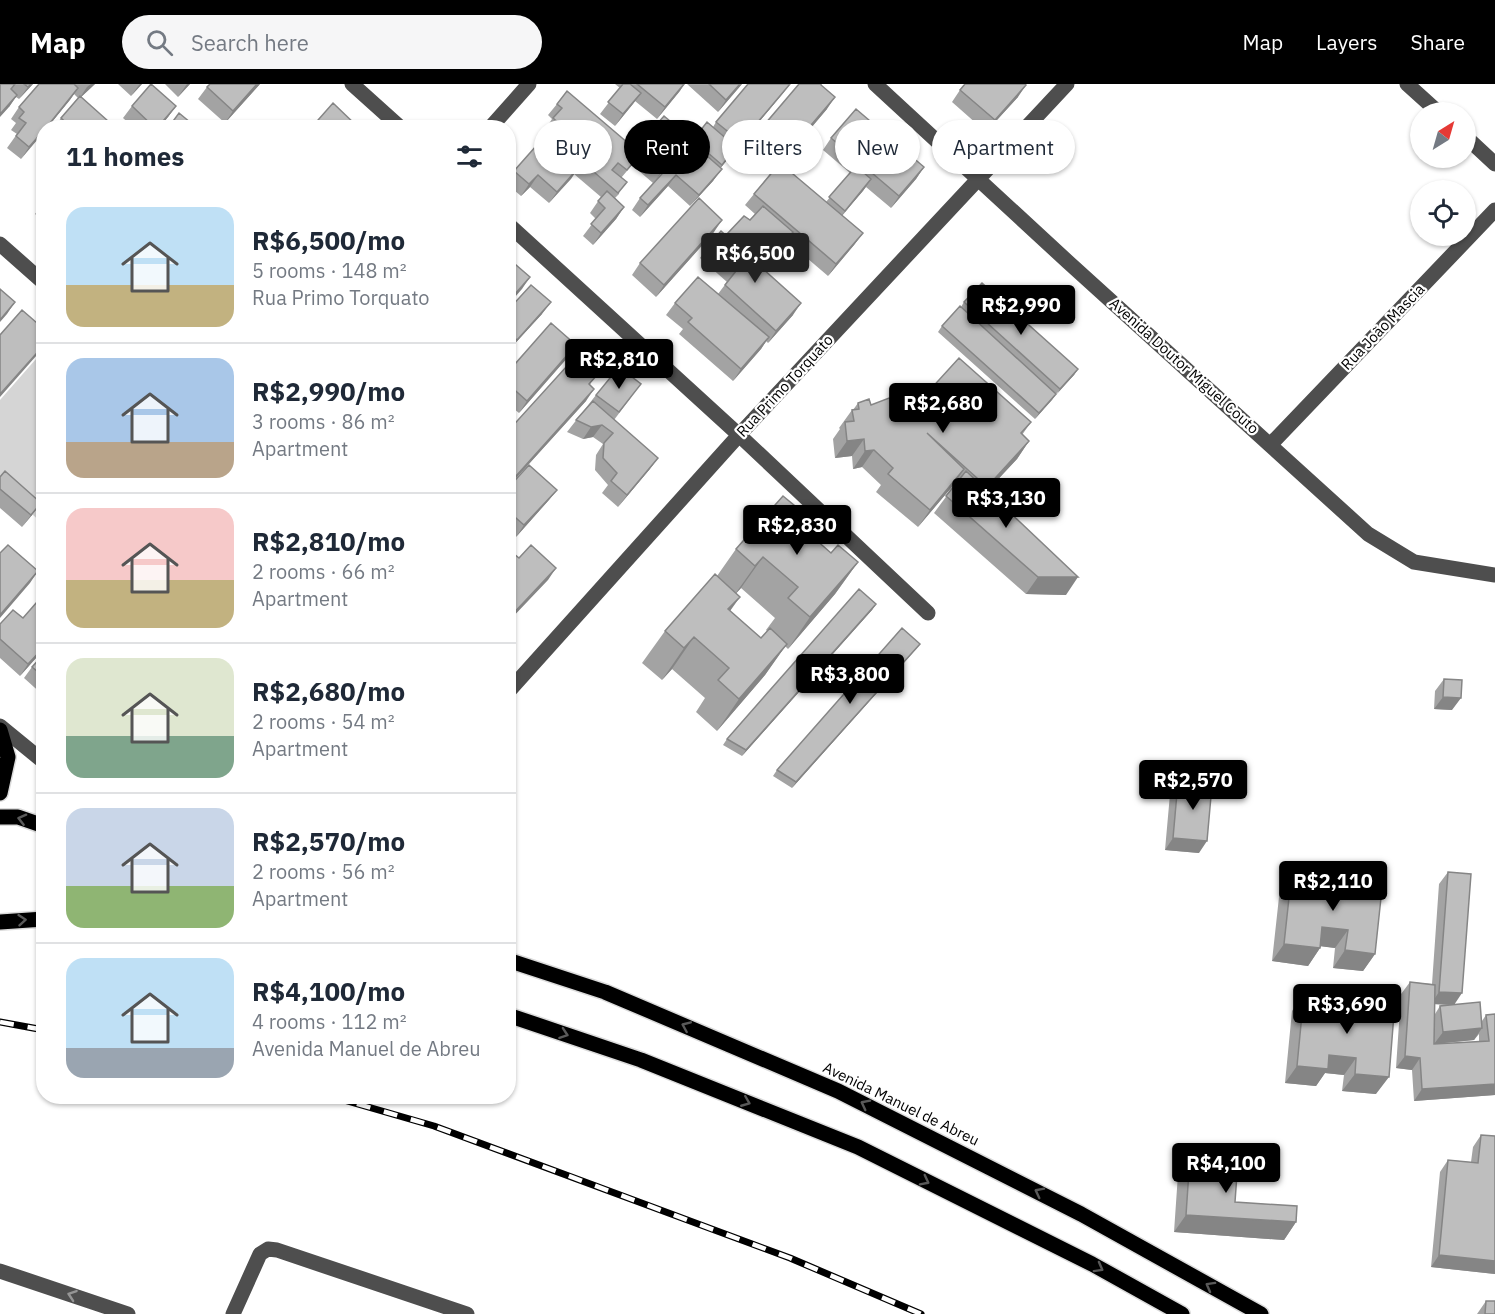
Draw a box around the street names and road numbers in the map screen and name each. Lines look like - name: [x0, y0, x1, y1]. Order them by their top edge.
- street label: Rua João Mascia: [1337, 280, 1429, 374]
- street label: Avenida Doutor Miguel Couto: [1106, 293, 1263, 438]
- street label: Rua Primo Torquato: [732, 330, 837, 441]
- street label: Avenida Manuel de Abreu: [820, 1057, 982, 1150]

